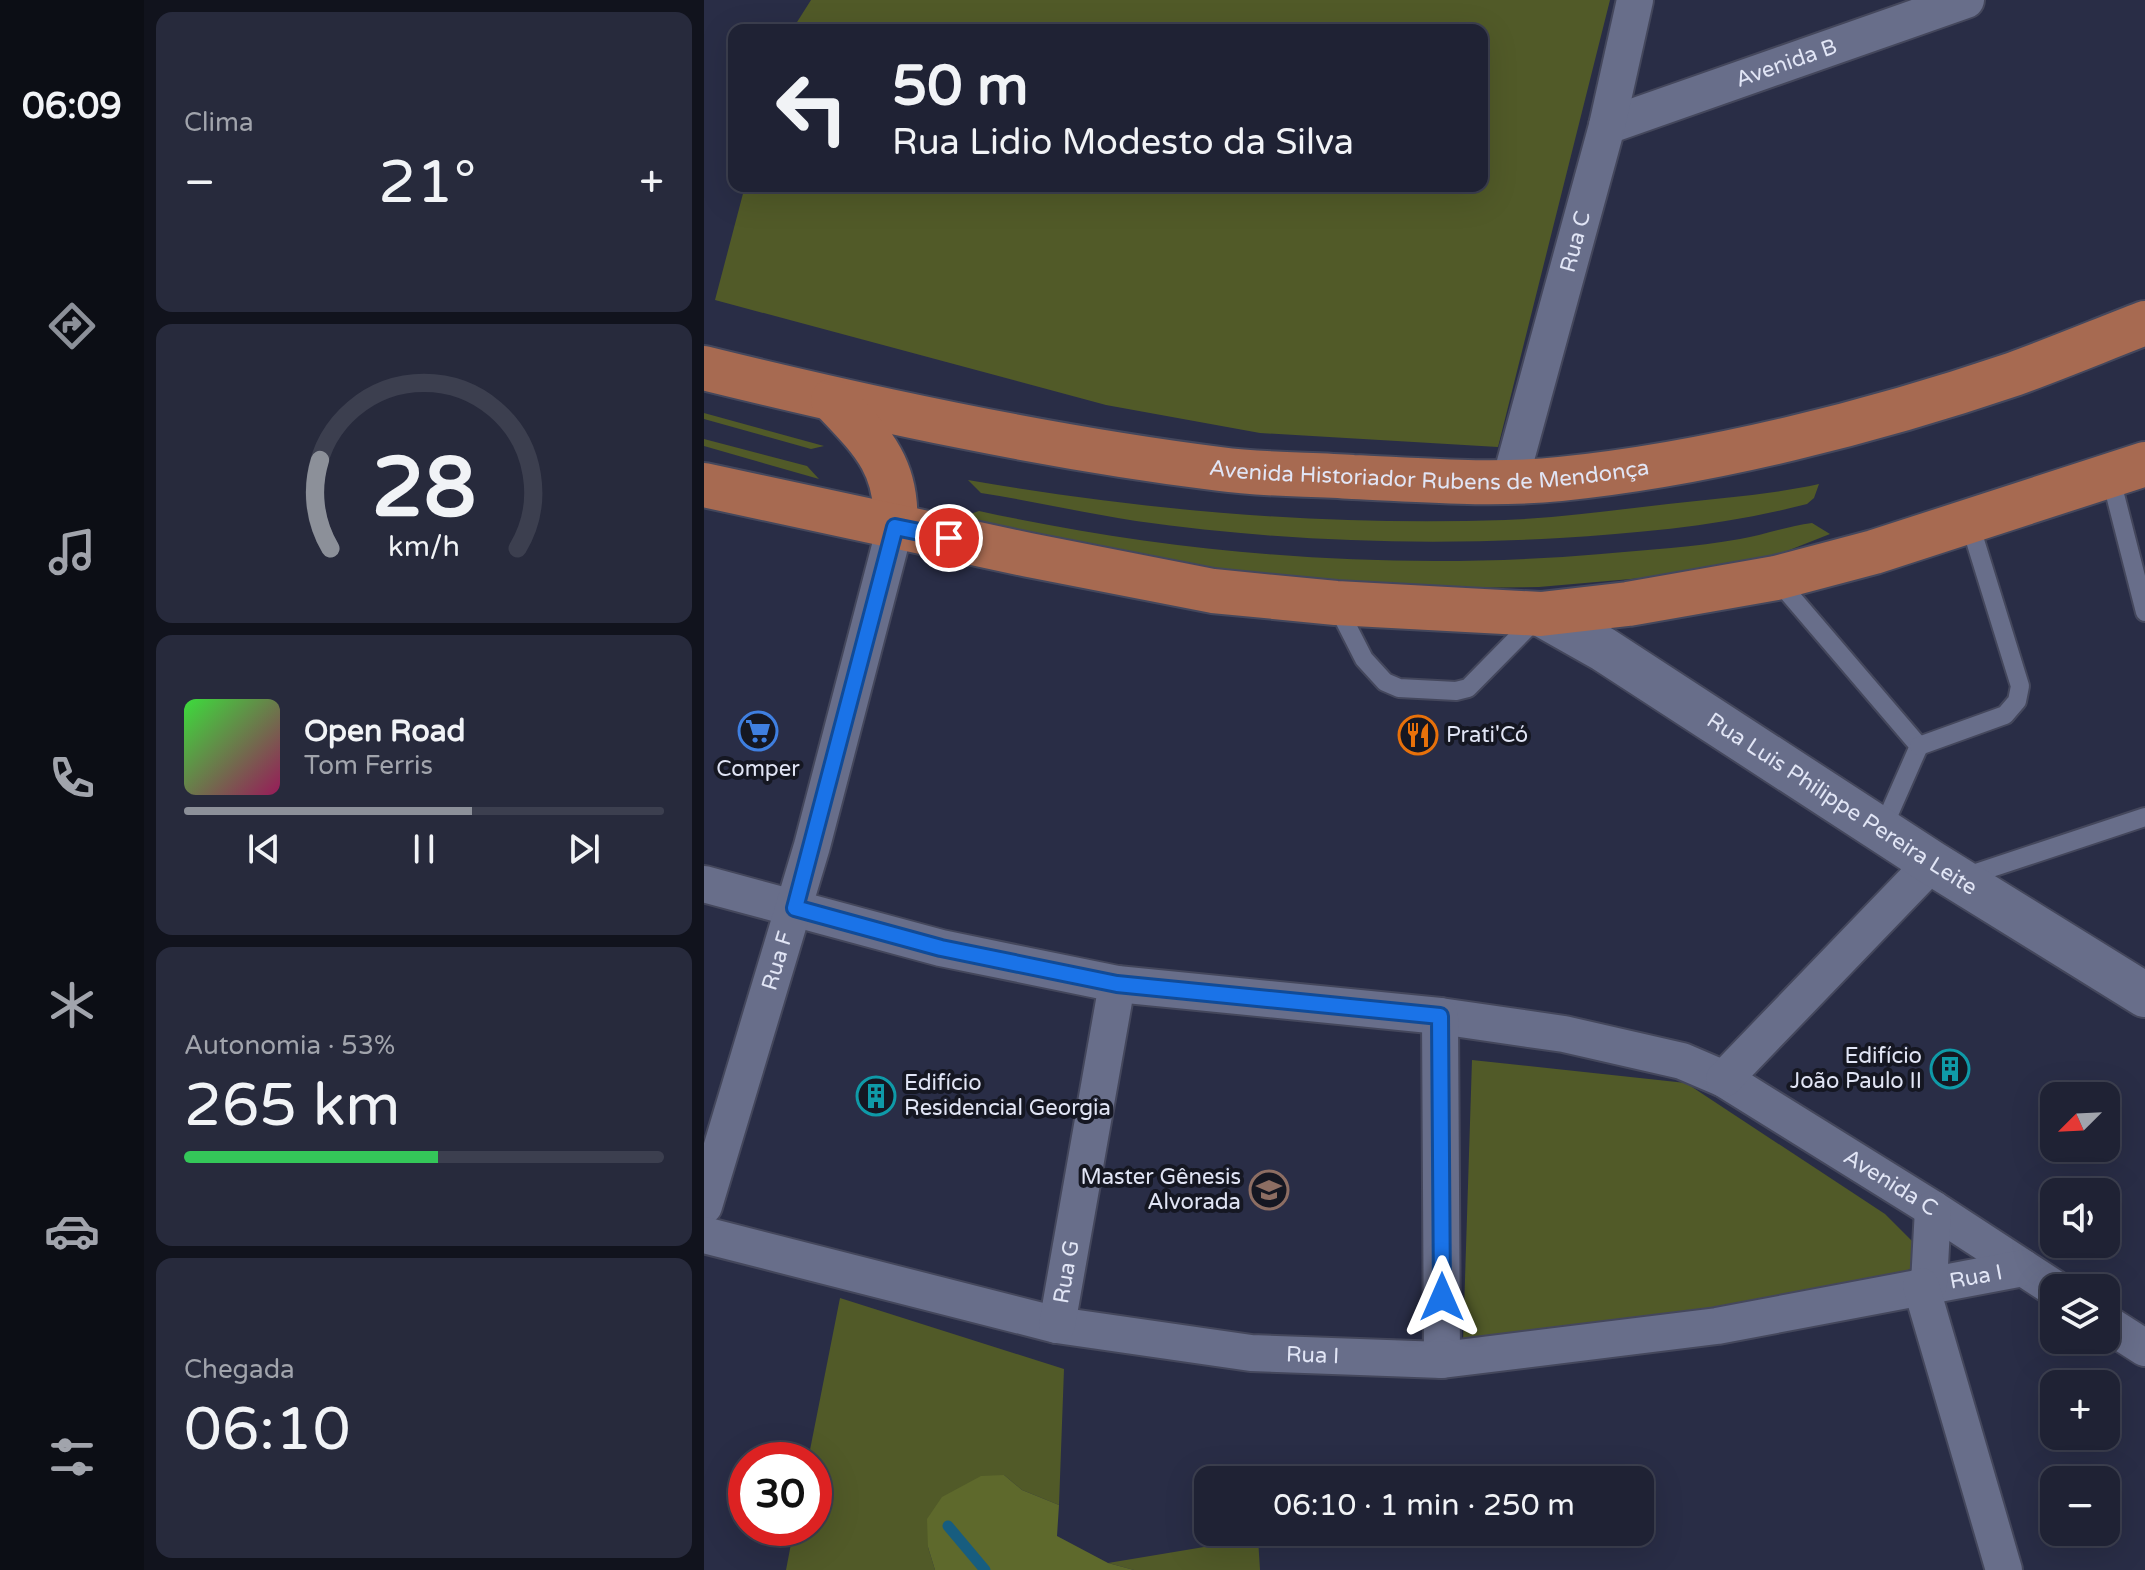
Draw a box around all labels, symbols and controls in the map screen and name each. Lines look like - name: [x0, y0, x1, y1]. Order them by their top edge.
- street label: Avenida B: [1732, 33, 1840, 93]
- text: 50 m: [892, 53, 1028, 120]
- icon: left: [760, 56, 864, 160]
- text: 06:09: [22, 85, 122, 128]
- text: Clima: [184, 107, 254, 138]
- text: Rua Lidio Modesto da Silva: [892, 121, 1354, 164]
- text: 21°: [378, 147, 476, 219]
- text: −: [184, 157, 215, 210]
- text: +: [639, 157, 664, 210]
- street label: Rua C: [1555, 208, 1596, 275]
- icon: directions: [44, 298, 100, 354]
- text: 28: [372, 439, 476, 539]
- street label: Avenida Historiador Rubens de Mendonça: [1208, 454, 1651, 495]
- pin: [915, 504, 983, 572]
- icon: arrive: [927, 516, 971, 560]
- icon: music: [44, 524, 100, 580]
- text: km/h: [388, 531, 460, 565]
- street label: Rua Luis Philippe Pereira Leite: [1702, 707, 1982, 901]
- supermarket icon: Comper: [737, 710, 779, 752]
- text: Open Road: [304, 713, 465, 750]
- restaurant icon: Prati'Có: [1397, 714, 1439, 756]
- place label: Prati'Có: [1446, 722, 1528, 748]
- icon: phone: [44, 750, 100, 806]
- text: Tom Ferris: [304, 750, 433, 781]
- place label: Comper: [716, 756, 800, 782]
- icon: previous: [242, 827, 286, 871]
- icon: pause: [402, 827, 446, 871]
- icon: next: [562, 827, 606, 871]
- street label: Rua F: [756, 928, 799, 994]
- icon: climate: [44, 977, 100, 1033]
- text: Autonomia · 53%: [184, 1030, 395, 1061]
- place label: Edifício João Paulo II: [1790, 1043, 1922, 1094]
- building icon: Edifício João Paulo II: [1929, 1048, 1971, 1090]
- text: 265 km: [184, 1070, 400, 1142]
- place label: Edifício Residencial Georgia: [904, 1070, 1111, 1121]
- building icon: Edifício Residencial Georgia: [855, 1075, 897, 1117]
- north arrow: [2040, 1082, 2120, 1162]
- map controls: [2040, 1082, 2120, 1546]
- street label: Avenida C: [1839, 1144, 1942, 1222]
- place label: Master Gênesis Alvorada: [1081, 1164, 1241, 1215]
- school or university icon: Master Gênesis Alvorada: [1248, 1169, 1290, 1211]
- button: sound: [2040, 1178, 2120, 1258]
- icon: car: [44, 1203, 100, 1259]
- street label: Rua G: [1048, 1238, 1085, 1306]
- position arrow: [1400, 1255, 1484, 1339]
- street label: Rua I: [1947, 1259, 2005, 1295]
- button: layers: [2040, 1274, 2120, 1354]
- street label: Rua I: [1285, 1341, 1340, 1369]
- text: Chegada: [184, 1354, 295, 1385]
- button: +: [2040, 1370, 2120, 1450]
- text: 06:10: [184, 1394, 350, 1466]
- icon: filters: [44, 1429, 100, 1485]
- speed limit sign: 30: [728, 1442, 832, 1546]
- button: −: [2040, 1466, 2120, 1546]
- text: 06:10 · 1 min · 250 m: [1273, 1487, 1575, 1524]

